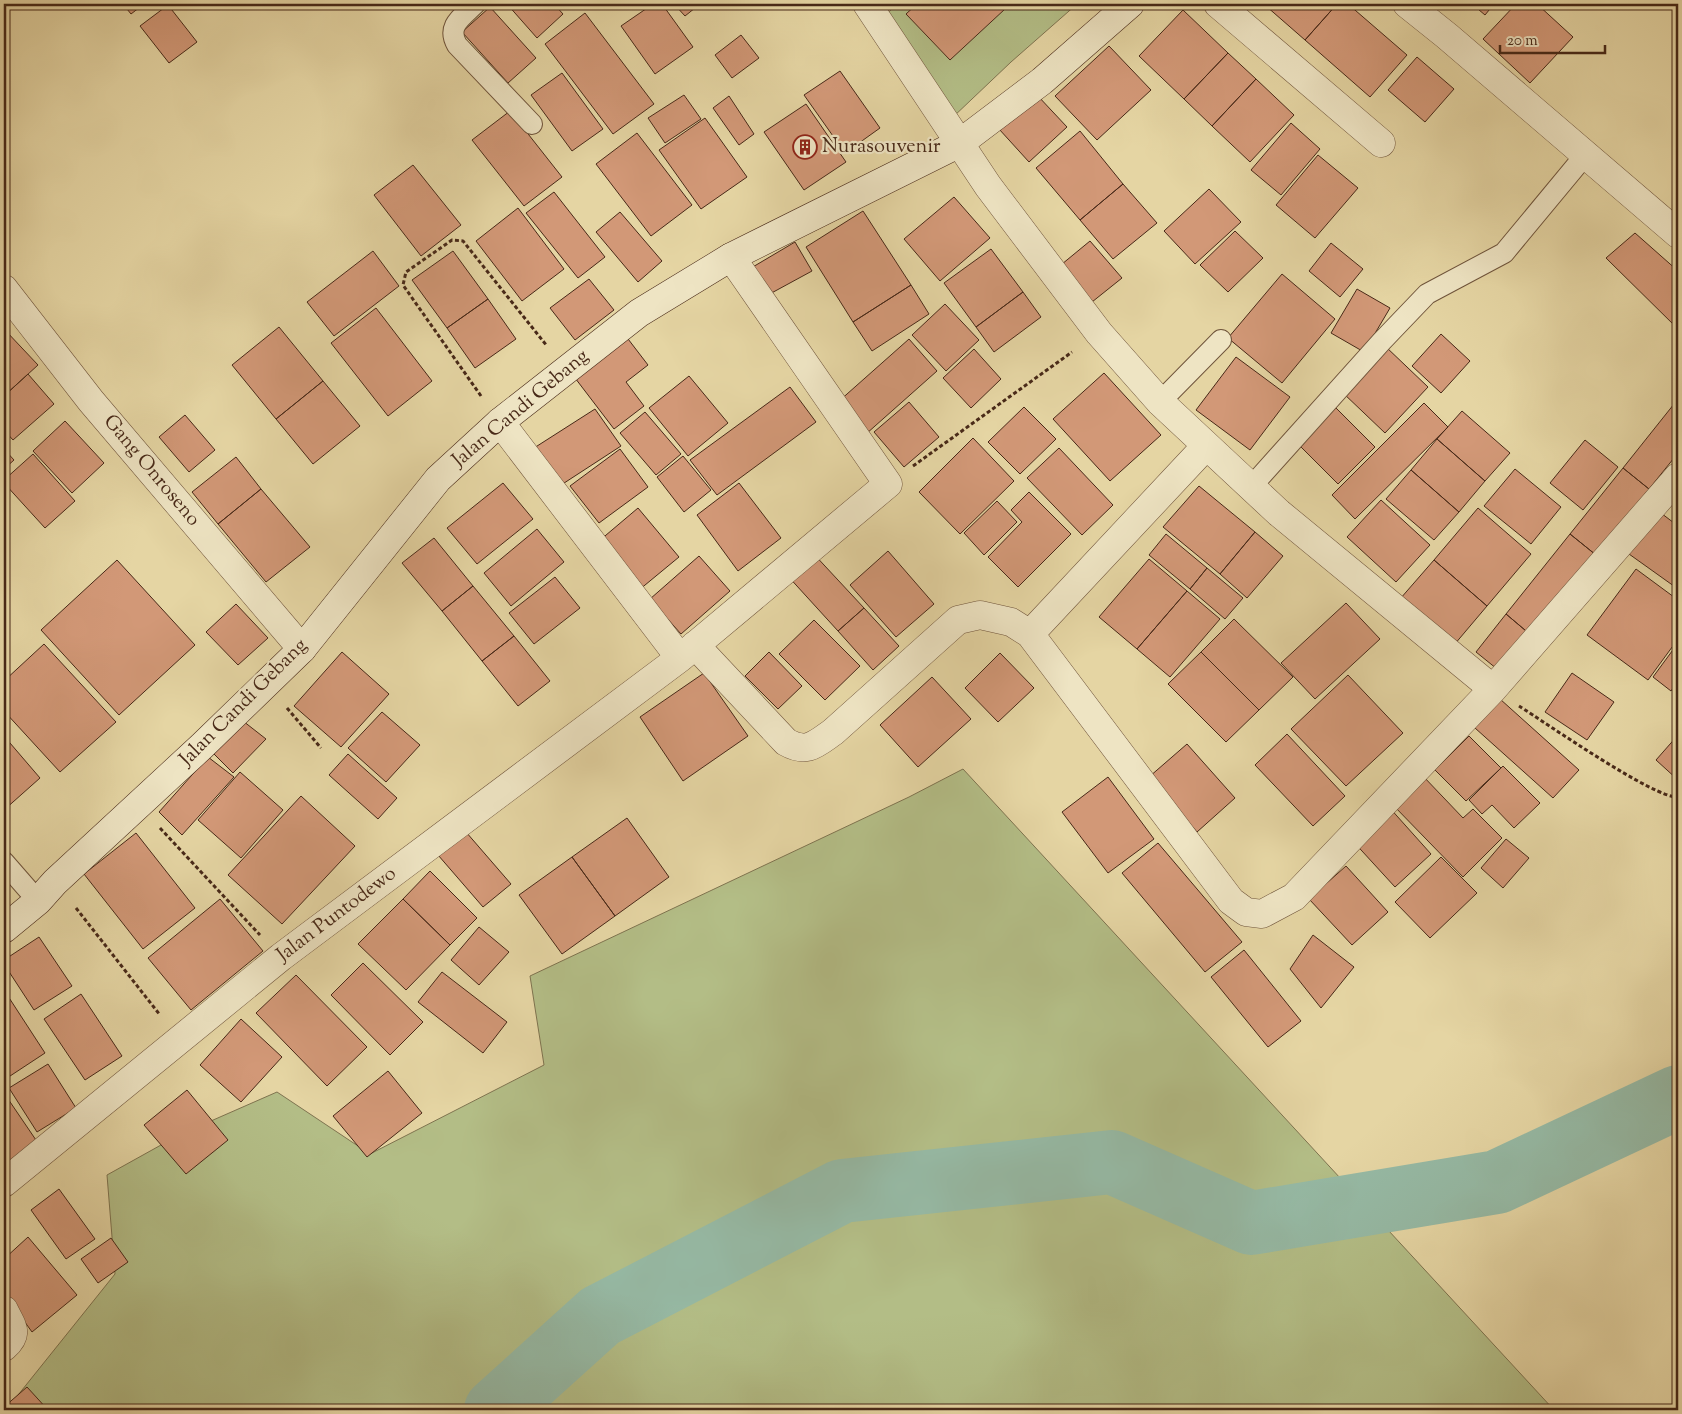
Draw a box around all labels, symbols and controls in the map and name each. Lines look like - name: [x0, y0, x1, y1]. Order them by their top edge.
- scale bar: [1500, 22, 1604, 54]
- text: 20 m: [1507, 31, 1538, 52]
- place label: Nurasouvenir: [822, 133, 941, 162]
- building icon: Nurasouvenir: [792, 134, 818, 160]
- street label: Jalan Candi Gebang: [445, 343, 596, 476]
- street label: Gang Onroseno: [96, 409, 207, 533]
- street label: Jalan Candi Gebang: [173, 632, 315, 774]
- street label: Jalan Puntodewo: [270, 860, 403, 970]

